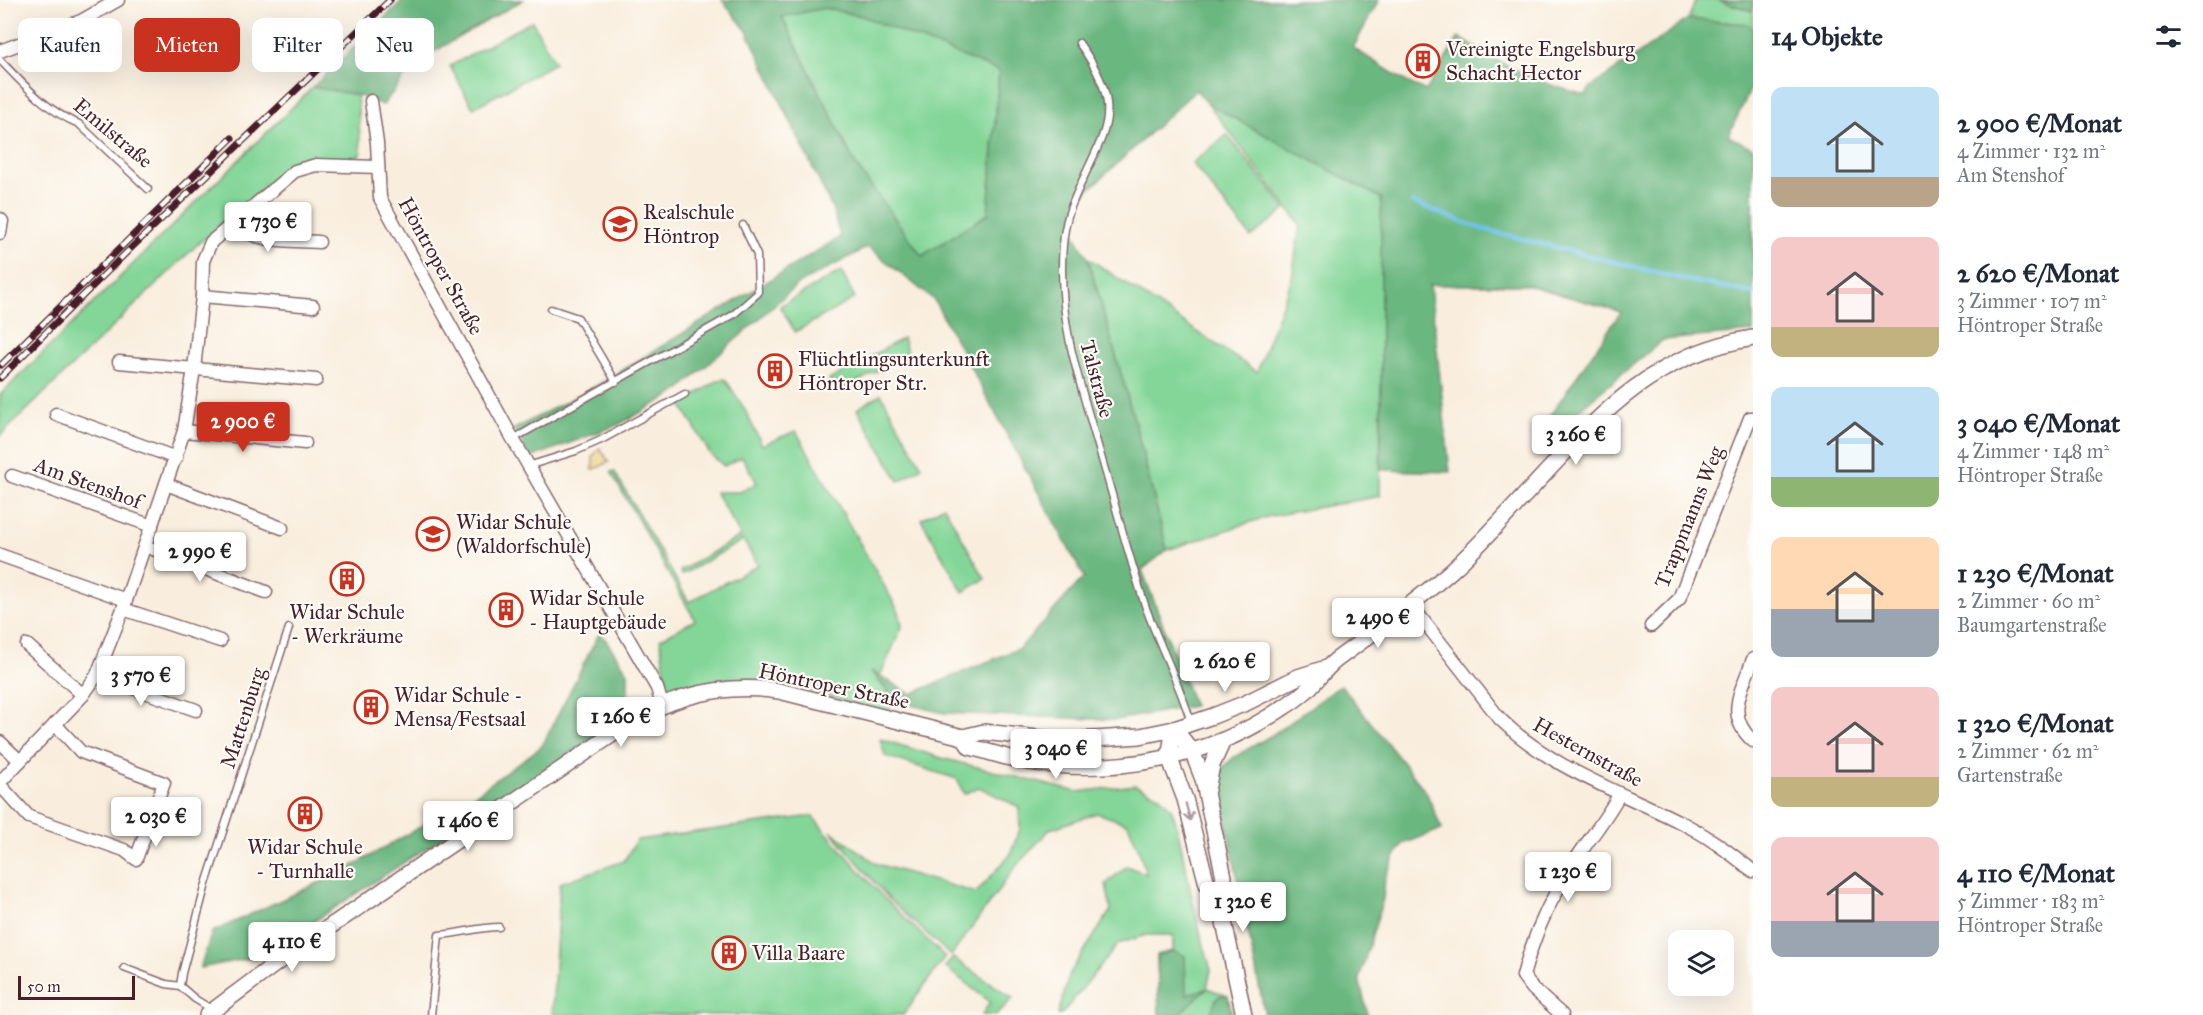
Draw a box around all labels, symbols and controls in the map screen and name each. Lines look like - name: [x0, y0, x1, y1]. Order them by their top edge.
- chip: Kaufen: [18, 18, 122, 72]
- chip: Mieten: [134, 18, 240, 72]
- chip: Filter: [252, 18, 343, 72]
- chip: Neu: [355, 18, 434, 72]
- text: 14 Objekte: [1771, 20, 1883, 52]
- icon: filters: [2152, 20, 2185, 53]
- place label: Vereinigte Engelsburg Schacht Hector: [1445, 36, 1635, 86]
- building icon: Vereinigte Engelsburg Schacht Hector: [1405, 43, 1441, 79]
- street label: Emilstraße: [68, 92, 158, 174]
- text: 2 900 €/Monat: [1957, 107, 2122, 139]
- icon: home: [1819, 111, 1891, 183]
- text: 4 Zimmer · 132 m²: [1957, 139, 2105, 163]
- text: Am Stenshof: [1957, 163, 2065, 187]
- street label: Höntroper Straße: [392, 193, 490, 340]
- place label: Realschule Höntrop: [643, 199, 735, 249]
- pin: 1 730 €: [213, 202, 323, 253]
- school or university icon: Realschule Höntrop: [602, 206, 638, 242]
- text: 1 730 €: [239, 209, 297, 233]
- text: 2 620 €/Monat: [1957, 257, 2119, 289]
- icon: home: [1819, 261, 1891, 333]
- text: 3 Zimmer · 107 m²: [1957, 289, 2107, 313]
- text: Höntroper Straße: [1957, 313, 2103, 337]
- street label: Talstraße: [1074, 337, 1120, 421]
- place label: Flüchtlingsunterkunft Höntroper Str.: [798, 346, 990, 396]
- building icon: Flüchtlingsunterkunft Höntroper Str.: [757, 353, 793, 389]
- pin: 2 900 €: [188, 402, 298, 453]
- text: 3 040 €/Monat: [1957, 407, 2120, 439]
- text: 2 900 €: [211, 409, 275, 433]
- icon: home: [1819, 411, 1891, 483]
- pin: 3 260 €: [1521, 415, 1631, 466]
- text: 3 260 €: [1546, 422, 1606, 446]
- text: 4 Zimmer · 148 m²: [1957, 439, 2109, 463]
- street label: Trappmanns Weg: [1649, 442, 1729, 592]
- street label: Am Stenshof: [30, 451, 148, 516]
- text: Höntroper Straße: [1957, 463, 2103, 487]
- place label: Widar Schule (Waldorfschule): [456, 509, 591, 559]
- school or university icon: Widar Schule (Waldorfschule): [415, 516, 451, 552]
- pin: 2 990 €: [145, 532, 255, 583]
- text: 2 990 €: [168, 539, 232, 563]
- text: 1 230 €/Monat: [1957, 557, 2114, 589]
- building icon: Widar Schule - Werkräume: [329, 561, 365, 597]
- icon: home: [1819, 561, 1891, 633]
- place label: Widar Schule - Hauptgebäude: [529, 585, 667, 635]
- text: 2 Zimmer · 60 m²: [1957, 589, 2100, 613]
- building icon: Widar Schule - Hauptgebäude: [488, 592, 524, 628]
- pin: 2 490 €: [1323, 598, 1433, 649]
- place label: Widar Schule - Werkräume: [289, 599, 405, 649]
- text: 2 490 €: [1346, 605, 1410, 629]
- text: Baumgartenstraße: [1957, 613, 2107, 637]
- pin: 2 620 €: [1170, 642, 1280, 693]
- text: 2 620 €: [1194, 649, 1256, 673]
- pin: 3 570 €: [86, 656, 196, 707]
- street label: Höntroper Straße: [756, 657, 912, 715]
- text: 3 570 €: [111, 663, 171, 687]
- street label: Mattenburg: [215, 664, 272, 772]
- place label: Widar Schule - Mensa/Festsaal: [394, 682, 526, 732]
- building icon: Widar Schule - Mensa/Festsaal: [353, 689, 389, 725]
- pin: 1 260 €: [566, 697, 676, 748]
- text: 1 260 €: [591, 704, 651, 728]
- text: 1 320 €/Monat: [1957, 707, 2114, 739]
- street label: Hesternstraße: [1529, 711, 1648, 793]
- icon: home: [1819, 711, 1891, 783]
- pin: 3 040 €: [1001, 729, 1111, 780]
- text: 3 040 €: [1024, 736, 1088, 760]
- text: 2 Zimmer · 62 m²: [1957, 739, 2099, 763]
- text: Gartenstraße: [1957, 763, 2063, 787]
- building icon: Widar Schule - Turnhalle: [287, 796, 323, 832]
- pin: 2 030 €: [101, 797, 211, 848]
- pin: 1 460 €: [413, 801, 523, 852]
- one-way arrow: [1183, 802, 1194, 821]
- text: 2 030 €: [125, 804, 187, 828]
- text: 1 460 €: [437, 808, 499, 832]
- place label: Widar Schule - Turnhalle: [247, 834, 363, 884]
- pin: 1 230 €: [1513, 852, 1623, 903]
- text: 4 110 €/Monat: [1957, 857, 2115, 889]
- text: 1 230 €: [1539, 859, 1597, 883]
- icon: home: [1819, 861, 1891, 933]
- pin: 1 320 €: [1188, 882, 1298, 933]
- text: 1 320 €: [1214, 889, 1272, 913]
- text: 5 Zimmer · 183 m²: [1957, 889, 2104, 913]
- text: Höntroper Straße: [1957, 913, 2103, 937]
- pin: 4 110 €: [237, 922, 347, 973]
- text: 4 110 €: [262, 929, 322, 953]
- map controls: [1668, 930, 1734, 996]
- button: layers: [1668, 930, 1734, 996]
- building icon: Villa Baare: [711, 935, 747, 971]
- place label: Villa Baare: [751, 940, 845, 966]
- scale bar: [18, 973, 135, 1000]
- text: 50 m: [27, 977, 61, 996]

